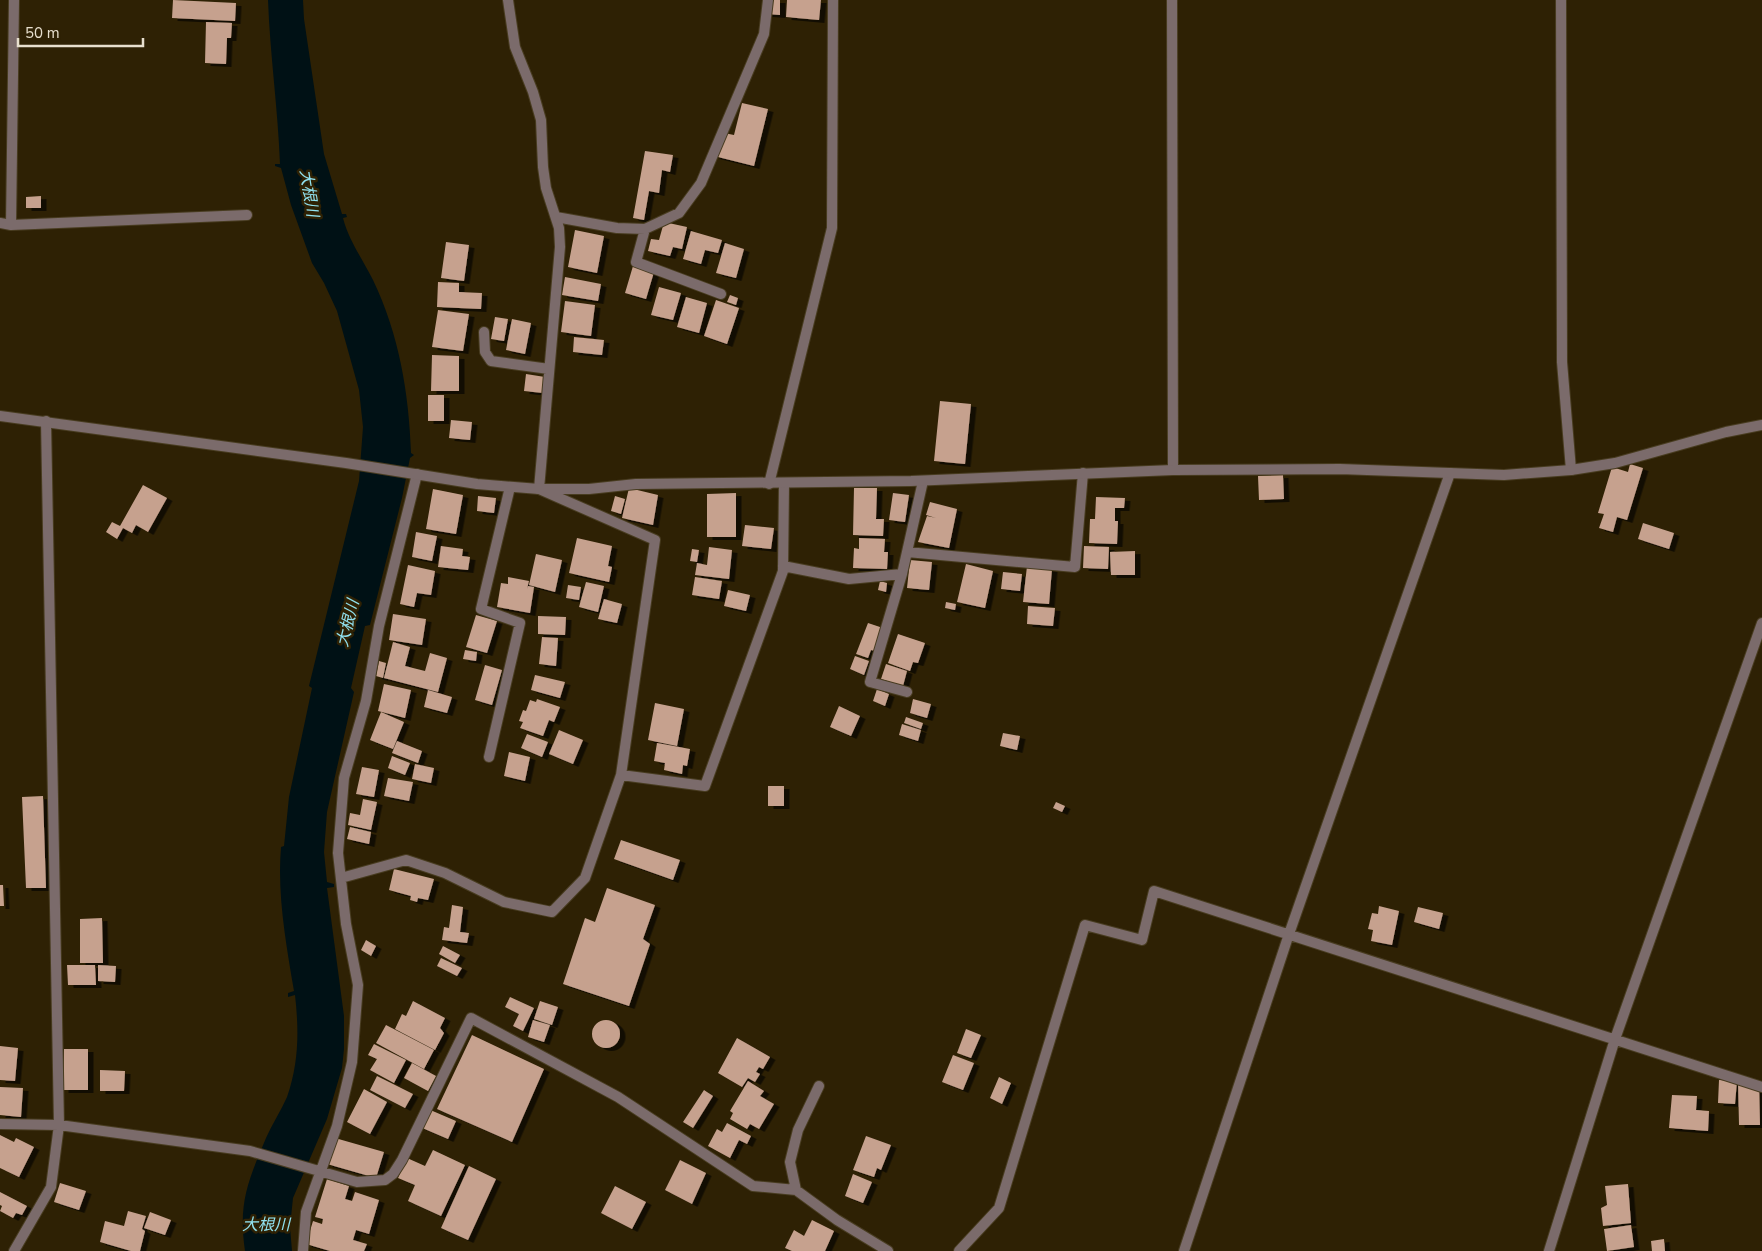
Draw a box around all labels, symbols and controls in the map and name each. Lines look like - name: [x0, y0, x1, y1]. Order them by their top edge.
- scale bar: [18, 15, 142, 47]
- text: 50 m: [25, 23, 60, 43]
- water label: 大根川: [294, 168, 324, 221]
- water label: 大根川: [331, 595, 365, 649]
- water label: 大根川: [242, 1214, 292, 1236]

